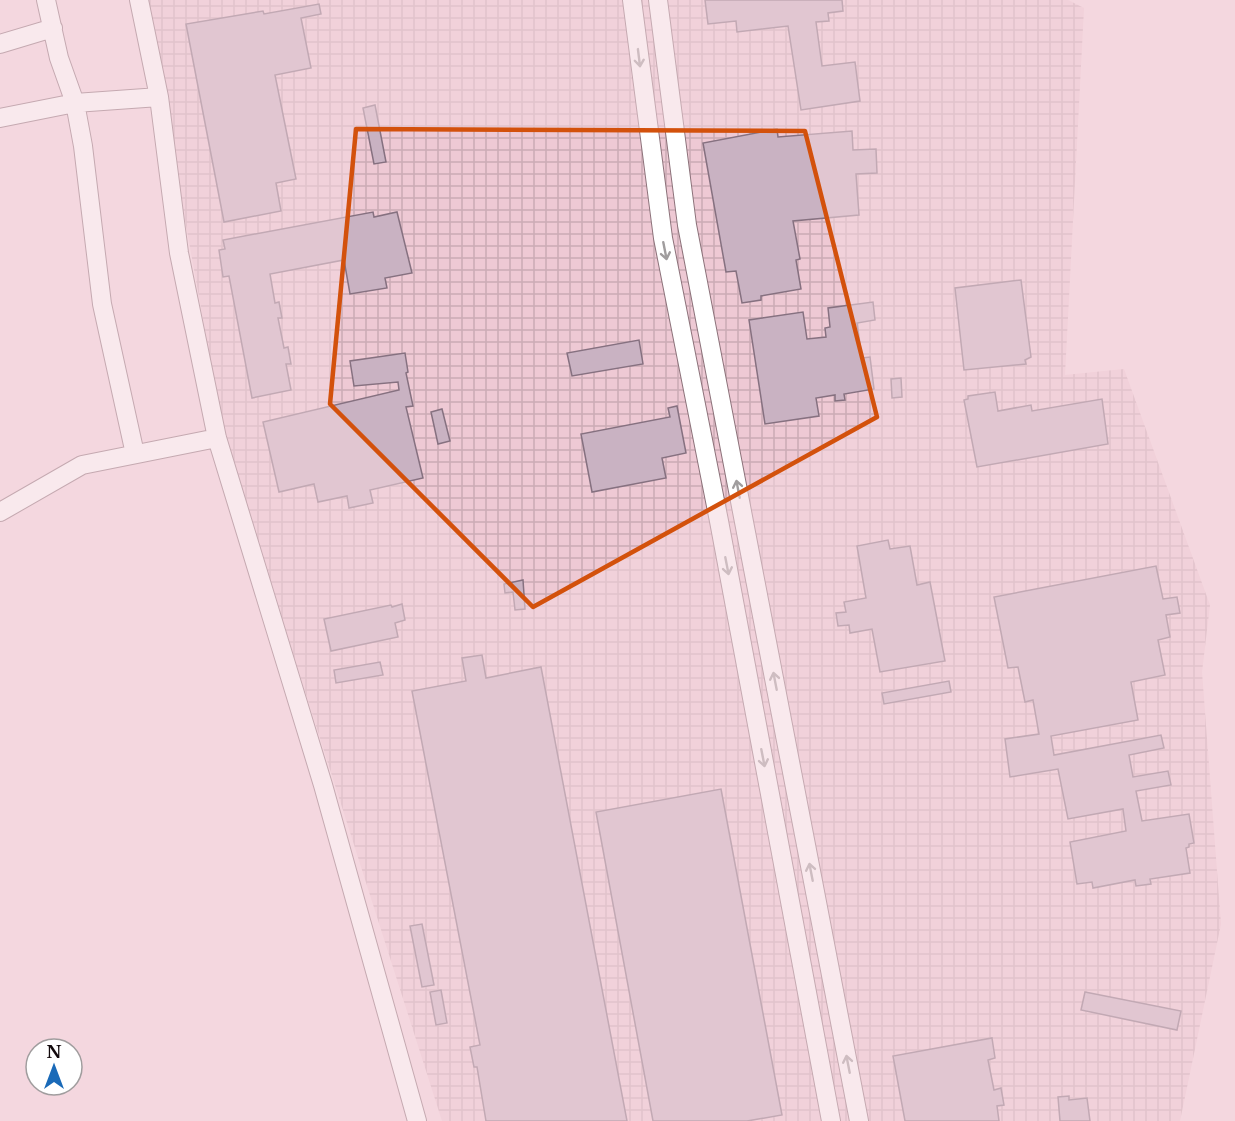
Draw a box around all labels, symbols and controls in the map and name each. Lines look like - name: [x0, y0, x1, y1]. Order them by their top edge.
- one-way arrow: [634, 48, 645, 67]
- one-way arrow: [660, 241, 671, 261]
- one-way arrow: [732, 480, 743, 499]
- one-way arrow: [722, 556, 733, 576]
- one-way arrow: [769, 671, 780, 691]
- one-way arrow: [758, 748, 769, 767]
- one-way arrow: [805, 863, 816, 882]
- north arrow: [24, 1037, 84, 1097]
- text: N: [46, 1042, 62, 1062]
- one-way arrow: [842, 1054, 853, 1074]

